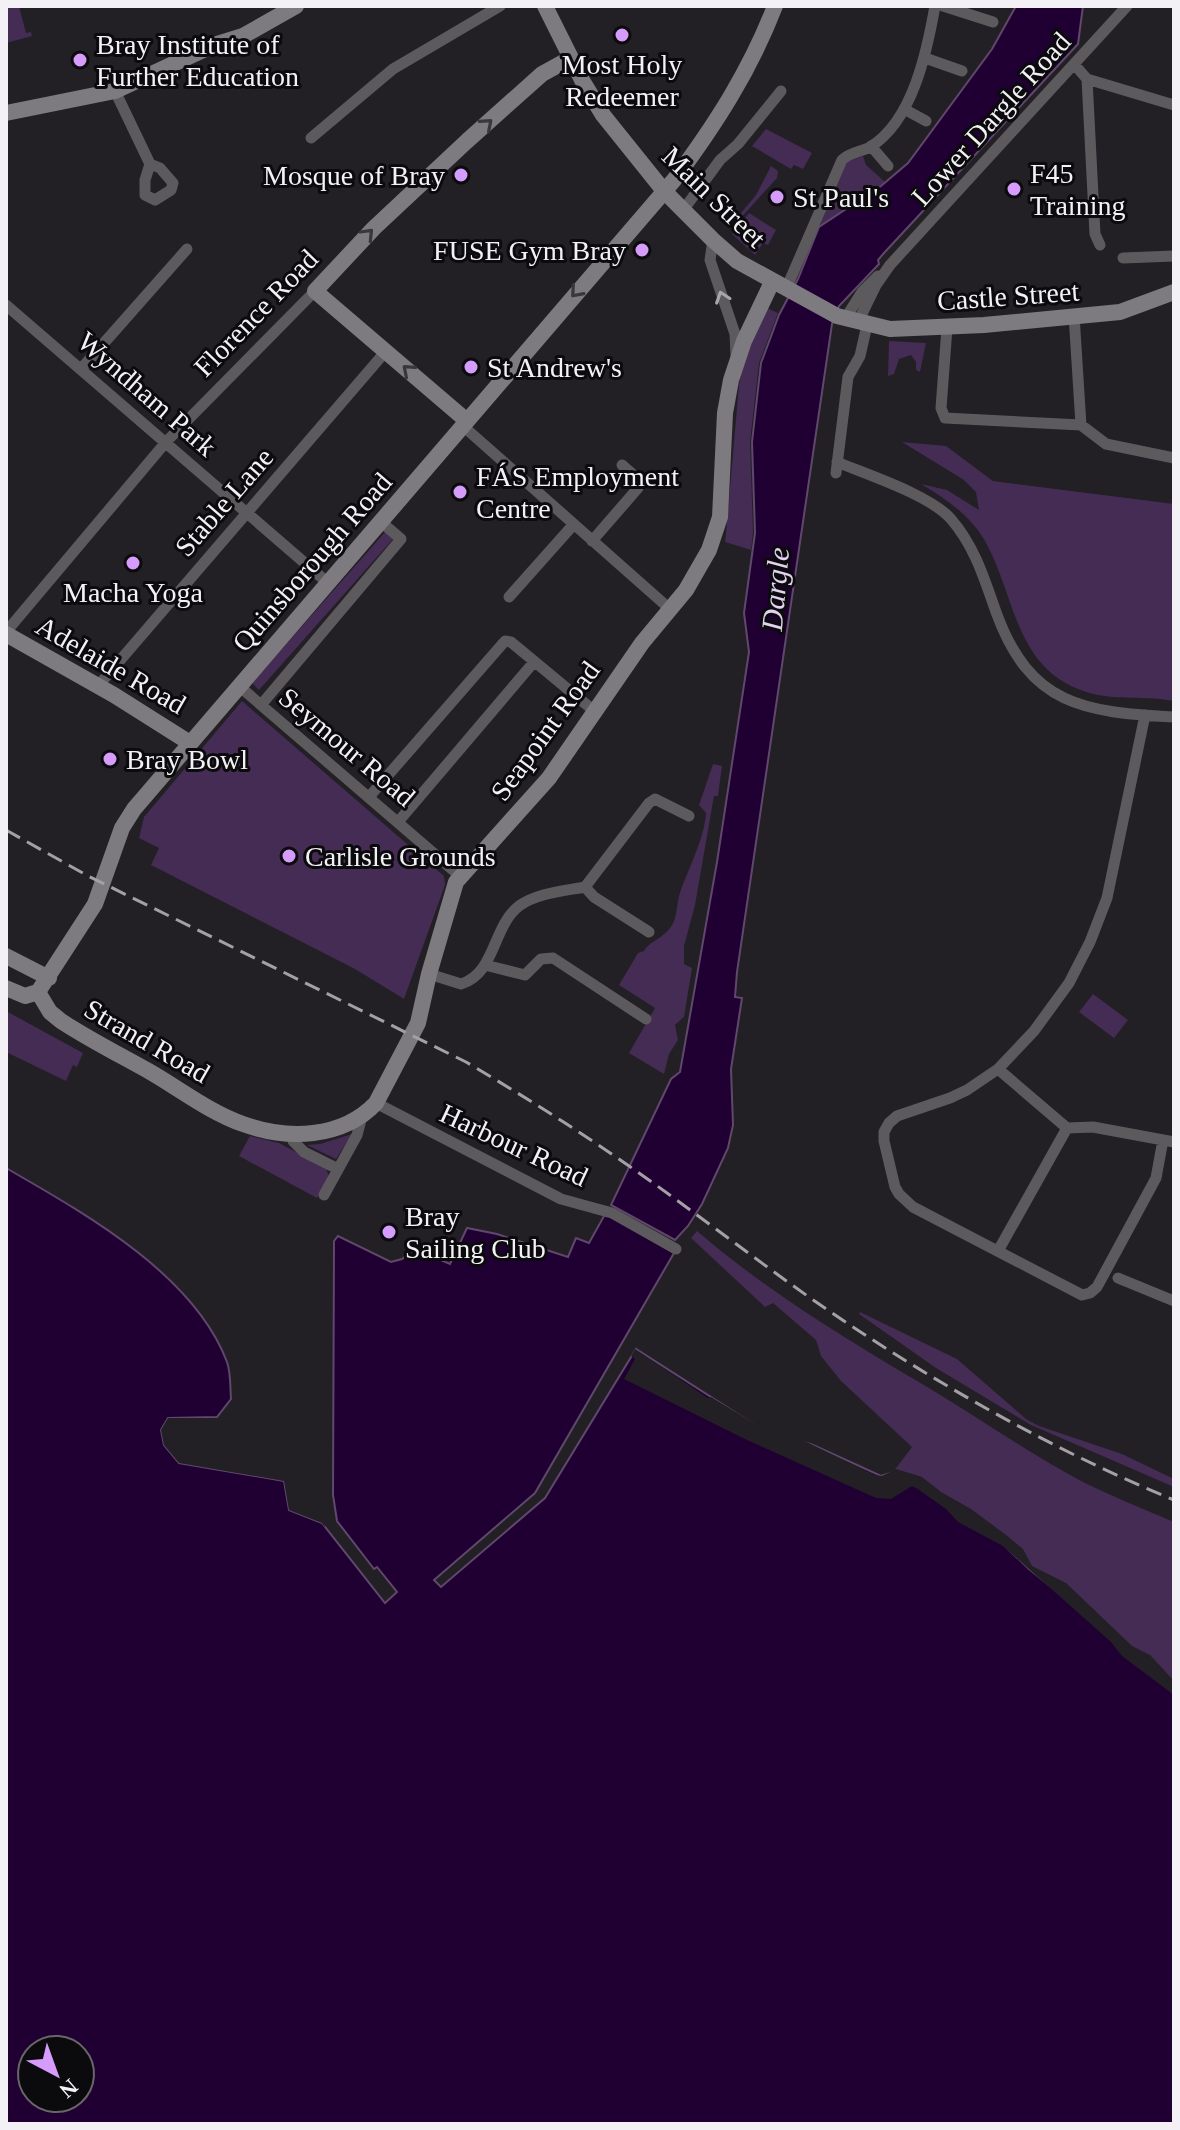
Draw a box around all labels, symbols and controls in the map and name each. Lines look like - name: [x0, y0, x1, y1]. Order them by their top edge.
- marker: Most Holy Redeemer: [613, 26, 631, 44]
- street label: Lower Dargle Road: [905, 26, 1077, 212]
- place label: Bray Institute of Further Education: [96, 29, 299, 92]
- place label: Most Holy Redeemer: [562, 49, 682, 112]
- marker: Bray Institute of Further Education: [71, 51, 89, 69]
- one-way arrow: [477, 120, 492, 134]
- street label: Main Street: [656, 140, 772, 254]
- place label: F45 Training: [1030, 158, 1125, 221]
- place label: Mosque of Bray: [263, 160, 445, 191]
- marker: Mosque of Bray: [452, 166, 470, 184]
- marker: F45 Training: [1005, 180, 1023, 198]
- place label: St Paul's: [793, 182, 889, 213]
- marker: St Paul's: [768, 188, 786, 206]
- one-way arrow: [359, 229, 373, 243]
- place label: FUSE Gym Bray: [433, 235, 626, 266]
- marker: FUSE Gym Bray: [633, 241, 651, 259]
- street label: Florence Road: [188, 243, 324, 383]
- street label: Castle Street: [936, 276, 1080, 316]
- one-way arrow: [572, 282, 586, 297]
- one-way arrow: [715, 291, 731, 305]
- street label: Wyndham Park: [71, 325, 223, 463]
- place label: St Andrew's: [487, 352, 622, 383]
- marker: St Andrew's: [462, 358, 480, 376]
- one-way arrow: [402, 365, 417, 380]
- street label: Stable Lane: [169, 442, 279, 562]
- place label: FÁS Employment Centre: [476, 461, 679, 524]
- street label: Quinsborough Road: [226, 466, 398, 658]
- marker: FÁS Employment Centre: [451, 483, 469, 501]
- water label: Dargle: [755, 546, 795, 633]
- marker: Macha Yoga: [124, 554, 142, 572]
- place label: Macha Yoga: [63, 577, 204, 608]
- street label: Adelaide Road: [31, 610, 191, 720]
- street label: Seapoint Road: [484, 656, 606, 806]
- street label: Seymour Road: [273, 681, 421, 813]
- place label: Bray Bowl: [126, 744, 248, 775]
- marker: Bray Bowl: [101, 750, 119, 768]
- place label: Carlisle Grounds: [305, 841, 496, 872]
- marker: Carlisle Grounds: [280, 847, 298, 865]
- street label: Strand Road: [79, 993, 215, 1089]
- street label: Harbour Road: [435, 1097, 593, 1193]
- place label: Bray Sailing Club: [405, 1201, 546, 1264]
- marker: Bray Sailing Club: [380, 1223, 398, 1241]
- north arrow: [16, 2034, 96, 2114]
- text: N: [55, 2074, 83, 2103]

